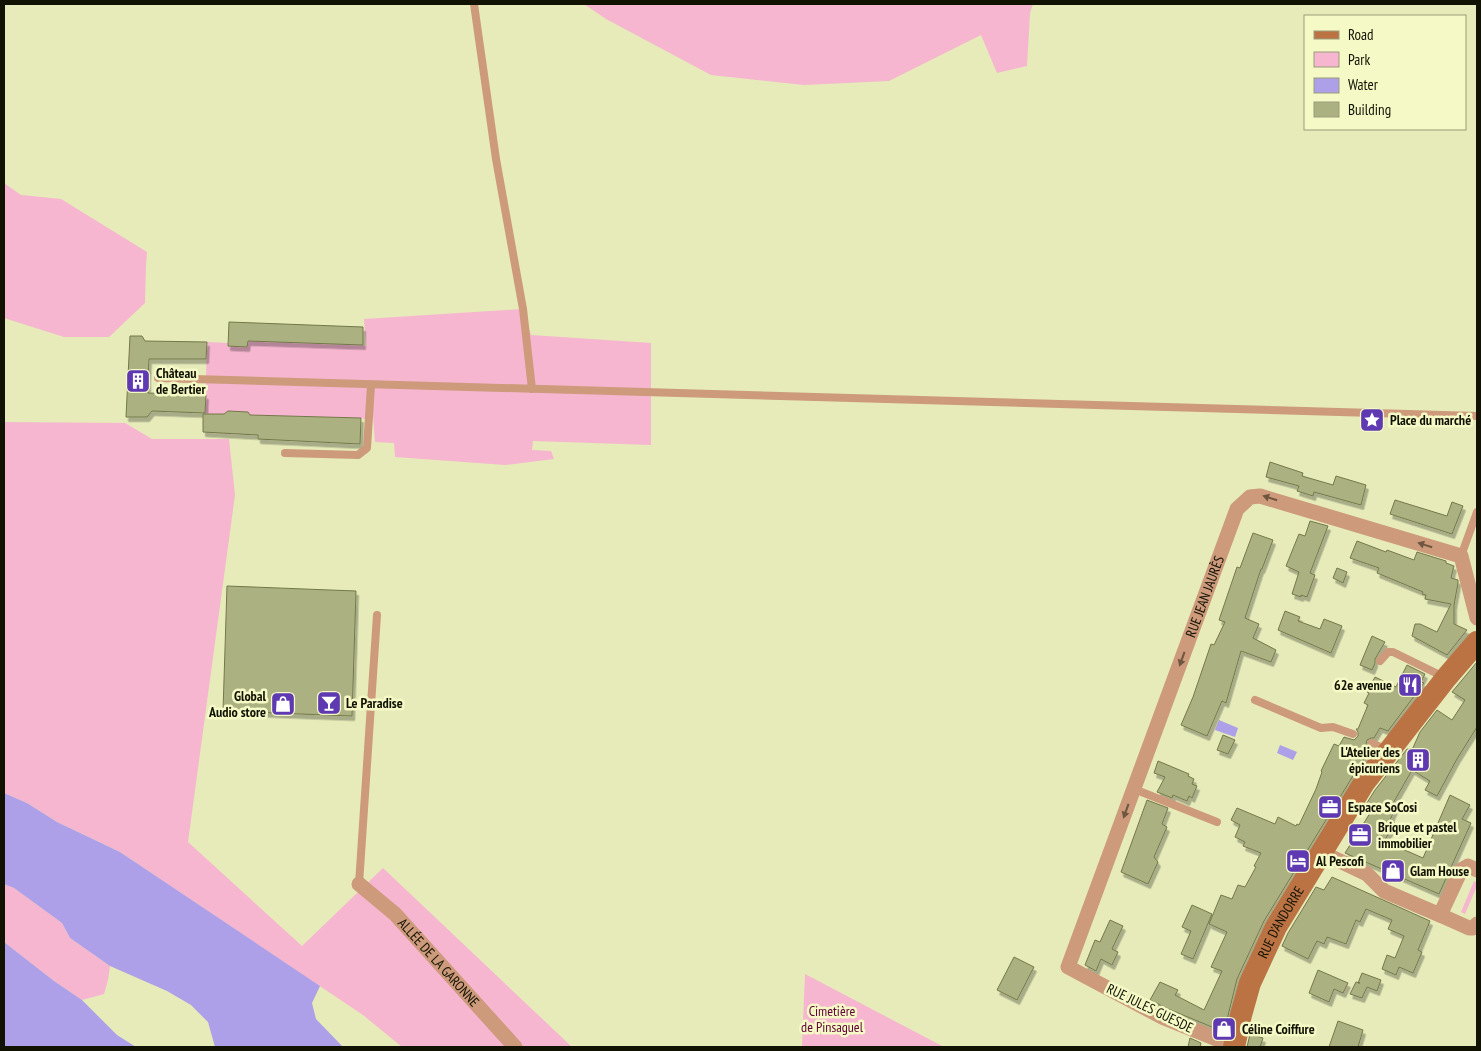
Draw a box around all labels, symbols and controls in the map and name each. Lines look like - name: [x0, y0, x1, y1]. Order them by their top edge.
- legend: [1304, 15, 1466, 130]
- text: Road: [1348, 25, 1374, 44]
- text: Park: [1348, 50, 1370, 69]
- text: Water: [1348, 75, 1379, 94]
- text: Building: [1348, 100, 1391, 119]
- place label: Château de Bertier: [156, 364, 207, 398]
- building icon: Château de Bertier: [125, 368, 151, 394]
- place icon: Place du marché: [1359, 407, 1385, 433]
- place label: Place du marché: [1390, 411, 1471, 429]
- one-way arrow: [1262, 494, 1277, 502]
- one-way arrow: [1418, 541, 1433, 549]
- street label: RUE JEAN JAURÈS: [1181, 553, 1228, 640]
- one-way arrow: [1178, 651, 1185, 666]
- restaurant icon: 62e avenue: [1397, 672, 1423, 698]
- place label: 62e avenue: [1334, 676, 1392, 694]
- place label: Global Audio store: [208, 687, 267, 721]
- bar icon: Le Paradise: [316, 690, 342, 716]
- shop icon: Global Audio store: [270, 691, 296, 717]
- place label: Le Paradise: [346, 694, 403, 712]
- place label: L'Atelier des épicuriens: [1341, 743, 1400, 777]
- building icon: L'Atelier des épicuriens: [1405, 747, 1431, 773]
- office icon: Espace SoCosi: [1317, 794, 1343, 820]
- place label: Espace SoCosi: [1348, 798, 1417, 816]
- one-way arrow: [1122, 804, 1130, 819]
- place label: Brique et pastel immobilier: [1378, 818, 1457, 852]
- office icon: Brique et pastel immobilier: [1347, 822, 1373, 848]
- hotel icon: Al Pescofi: [1285, 848, 1311, 874]
- place label: Al Pescofi: [1315, 852, 1364, 870]
- shop icon: Glam House: [1380, 858, 1406, 884]
- place label: Glam House: [1410, 862, 1469, 880]
- street label: RUE D'ANDORRE: [1254, 883, 1308, 961]
- street label: ALLÉE DE LA GARONNE: [394, 914, 483, 1010]
- street label: RUE JULES GUESDE: [1104, 979, 1196, 1037]
- park label: Cimetière de Pinsaguel: [801, 1002, 864, 1036]
- shop icon: Céline Coiffure: [1211, 1016, 1237, 1042]
- place label: Céline Coiffure: [1242, 1020, 1315, 1038]

